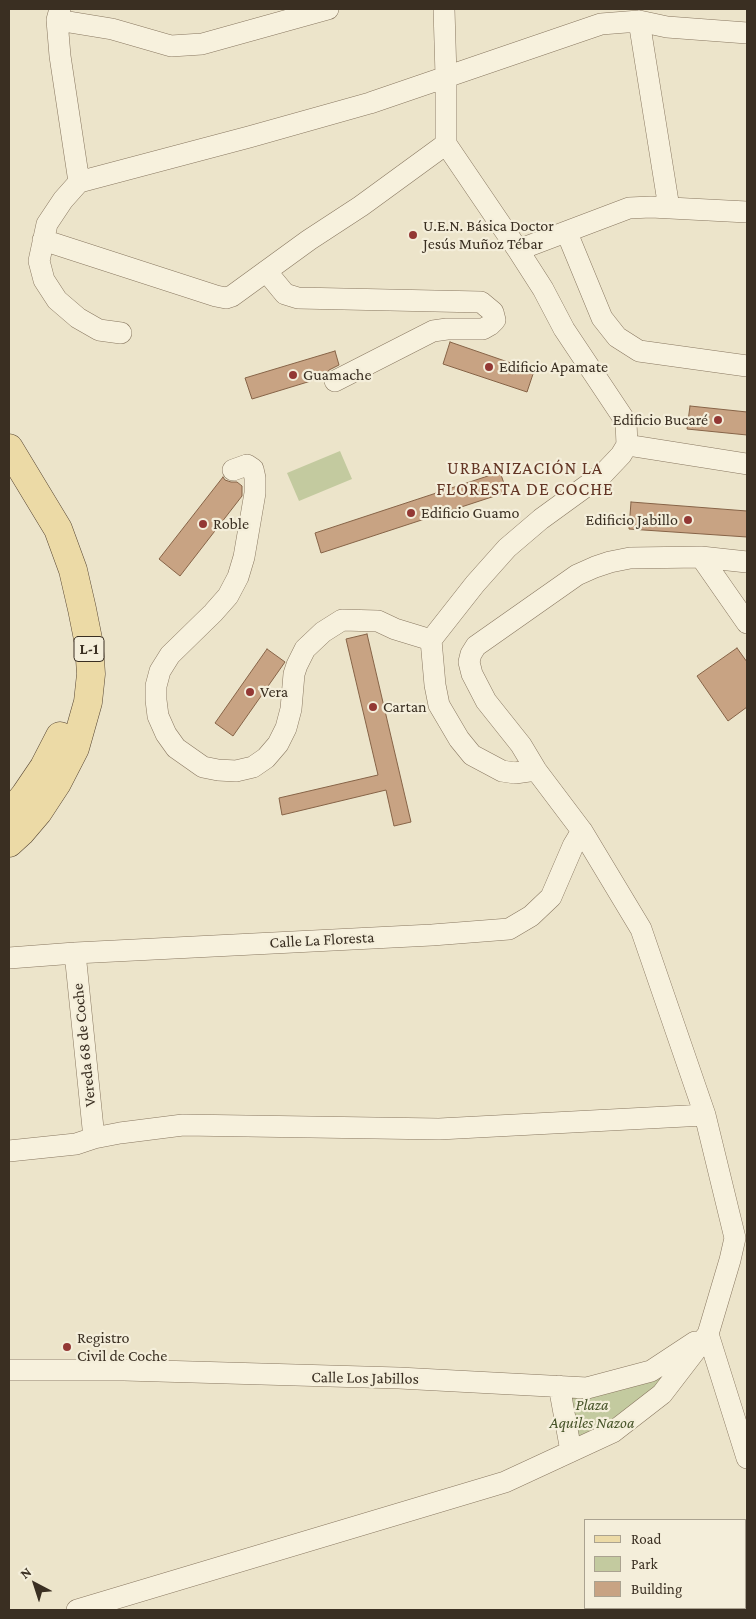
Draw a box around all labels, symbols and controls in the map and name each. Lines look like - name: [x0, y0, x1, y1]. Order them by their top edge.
- place label: U.E.N. Básica Doctor Jesús Muñoz Tébar: [423, 216, 554, 254]
- marker: U.E.N. Básica Doctor Jesús Muñoz Tébar: [407, 229, 419, 241]
- place label: Edificio Apamate: [499, 357, 608, 377]
- marker: Edificio Apamate: [483, 361, 495, 373]
- place label: Guamache: [303, 365, 371, 385]
- marker: Guamache: [287, 369, 299, 381]
- place label: Edificio Bucaré: [613, 410, 708, 430]
- marker: Edificio Bucaré: [712, 414, 724, 426]
- district label: URBANIZACIÓN LA FLORESTA DE COCHE: [434, 457, 616, 499]
- place label: Edificio Guamo: [421, 503, 519, 523]
- marker: Edificio Guamo: [405, 507, 417, 519]
- place label: Edificio Jabillo: [586, 510, 678, 530]
- place label: Roble: [213, 514, 249, 534]
- marker: Edificio Jabillo: [682, 514, 694, 526]
- marker: Roble: [197, 518, 209, 530]
- road number: L-1: [74, 636, 104, 662]
- place label: Vera: [260, 682, 288, 702]
- marker: Vera: [244, 686, 256, 698]
- place label: Cartan: [383, 697, 427, 717]
- marker: Cartan: [367, 701, 379, 713]
- street label: Calle La Floresta: [269, 928, 375, 952]
- street label: Vereda 68 de Coche: [68, 982, 100, 1108]
- place label: Registro Civil de Coche: [77, 1328, 167, 1366]
- marker: Registro Civil de Coche: [61, 1341, 73, 1353]
- street label: Calle Los Jabillos: [311, 1367, 419, 1389]
- park label: Plaza Aquiles Nazoa: [550, 1395, 634, 1433]
- legend: [584, 1519, 746, 1609]
- text: Road: [631, 1531, 661, 1547]
- text: Park: [631, 1556, 658, 1572]
- north arrow: [10, 1559, 60, 1609]
- text: N: [17, 1563, 34, 1582]
- text: Building: [631, 1581, 682, 1597]

